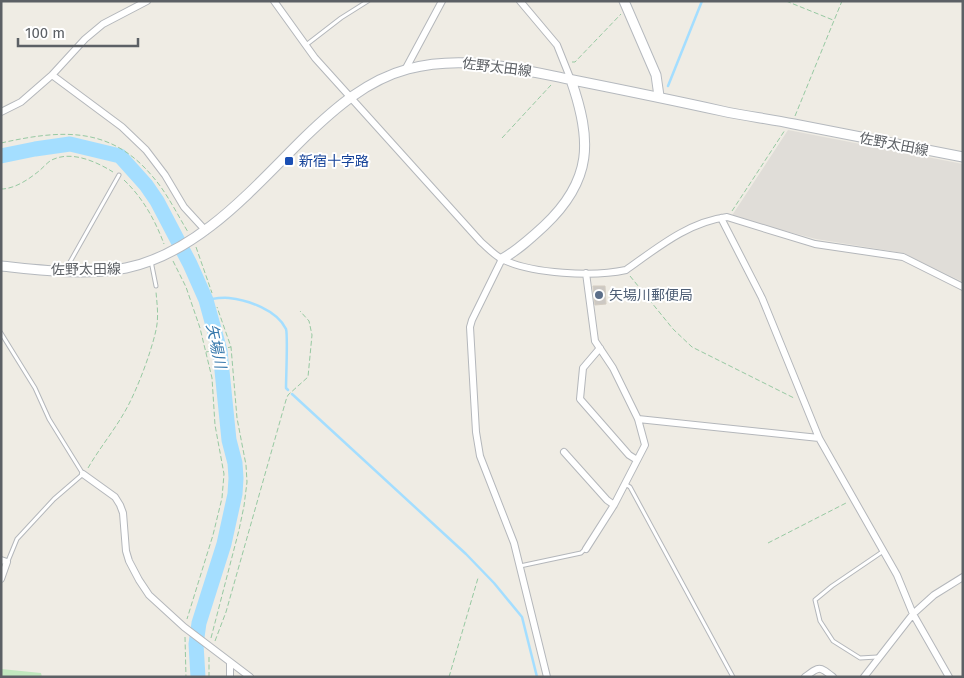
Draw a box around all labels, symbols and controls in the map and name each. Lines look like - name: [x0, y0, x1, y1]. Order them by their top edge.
- scale bar: [18, 15, 138, 47]
- text: 100 m: [25, 24, 65, 42]
- street label: 佐野太田線: [461, 55, 533, 80]
- street label: 佐野太田線: [858, 129, 930, 160]
- place label: 新宿十字路: [299, 153, 369, 170]
- marker: 新宿十字路: [283, 155, 295, 167]
- street label: 佐野太田線: [51, 260, 121, 279]
- place label: 矢場川郵便局: [609, 287, 693, 304]
- marker: 矢場川郵便局: [593, 289, 605, 301]
- water label: 矢場川: [203, 322, 230, 372]

